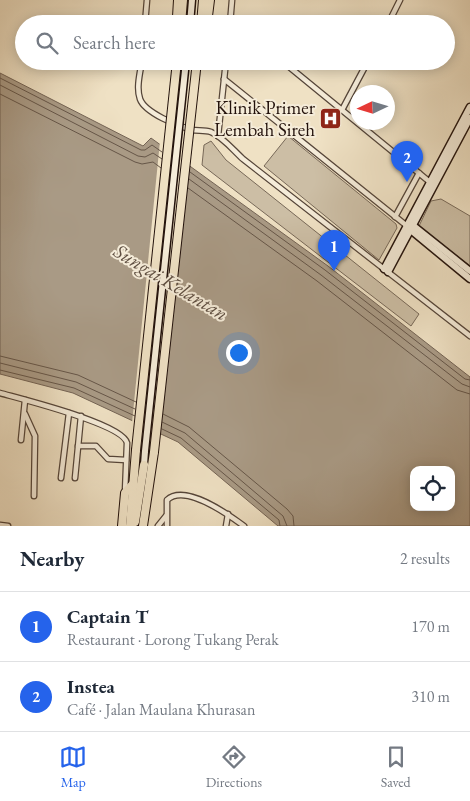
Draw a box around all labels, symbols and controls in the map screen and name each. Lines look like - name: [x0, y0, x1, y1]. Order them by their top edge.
- search box: [15, 15, 455, 70]
- icon: search: [33, 29, 61, 57]
- text: Search here: [73, 30, 155, 55]
- north arrow: [350, 85, 395, 130]
- place label: Klinik Primer Lembah Sireh: [214, 95, 316, 142]
- hospital icon: Klinik Primer Lembah Sireh: [319, 106, 343, 130]
- pin: 2: [391, 141, 423, 182]
- pin: 1: [318, 230, 350, 271]
- water label: Sungai Kelantan: [108, 237, 233, 326]
- your location: [226, 340, 252, 366]
- map controls: [410, 466, 455, 511]
- button: locate: [410, 466, 455, 511]
- text: Nearby: [20, 545, 84, 572]
- text: 2 results: [400, 548, 450, 569]
- text: Captain T: [67, 604, 148, 629]
- text: 1: [32, 616, 40, 637]
- text: 170 m: [411, 616, 450, 637]
- text: Restaurant · Lorong Tukang Perak: [67, 629, 279, 650]
- text: Instea: [67, 674, 115, 699]
- text: 2: [32, 686, 40, 707]
- text: 310 m: [411, 686, 450, 707]
- text: Café · Jalan Maulana Khurasan: [67, 699, 255, 720]
- tab: Map: [59, 743, 87, 791]
- tab: Directions: [206, 743, 262, 791]
- tab: Saved: [381, 743, 411, 791]

